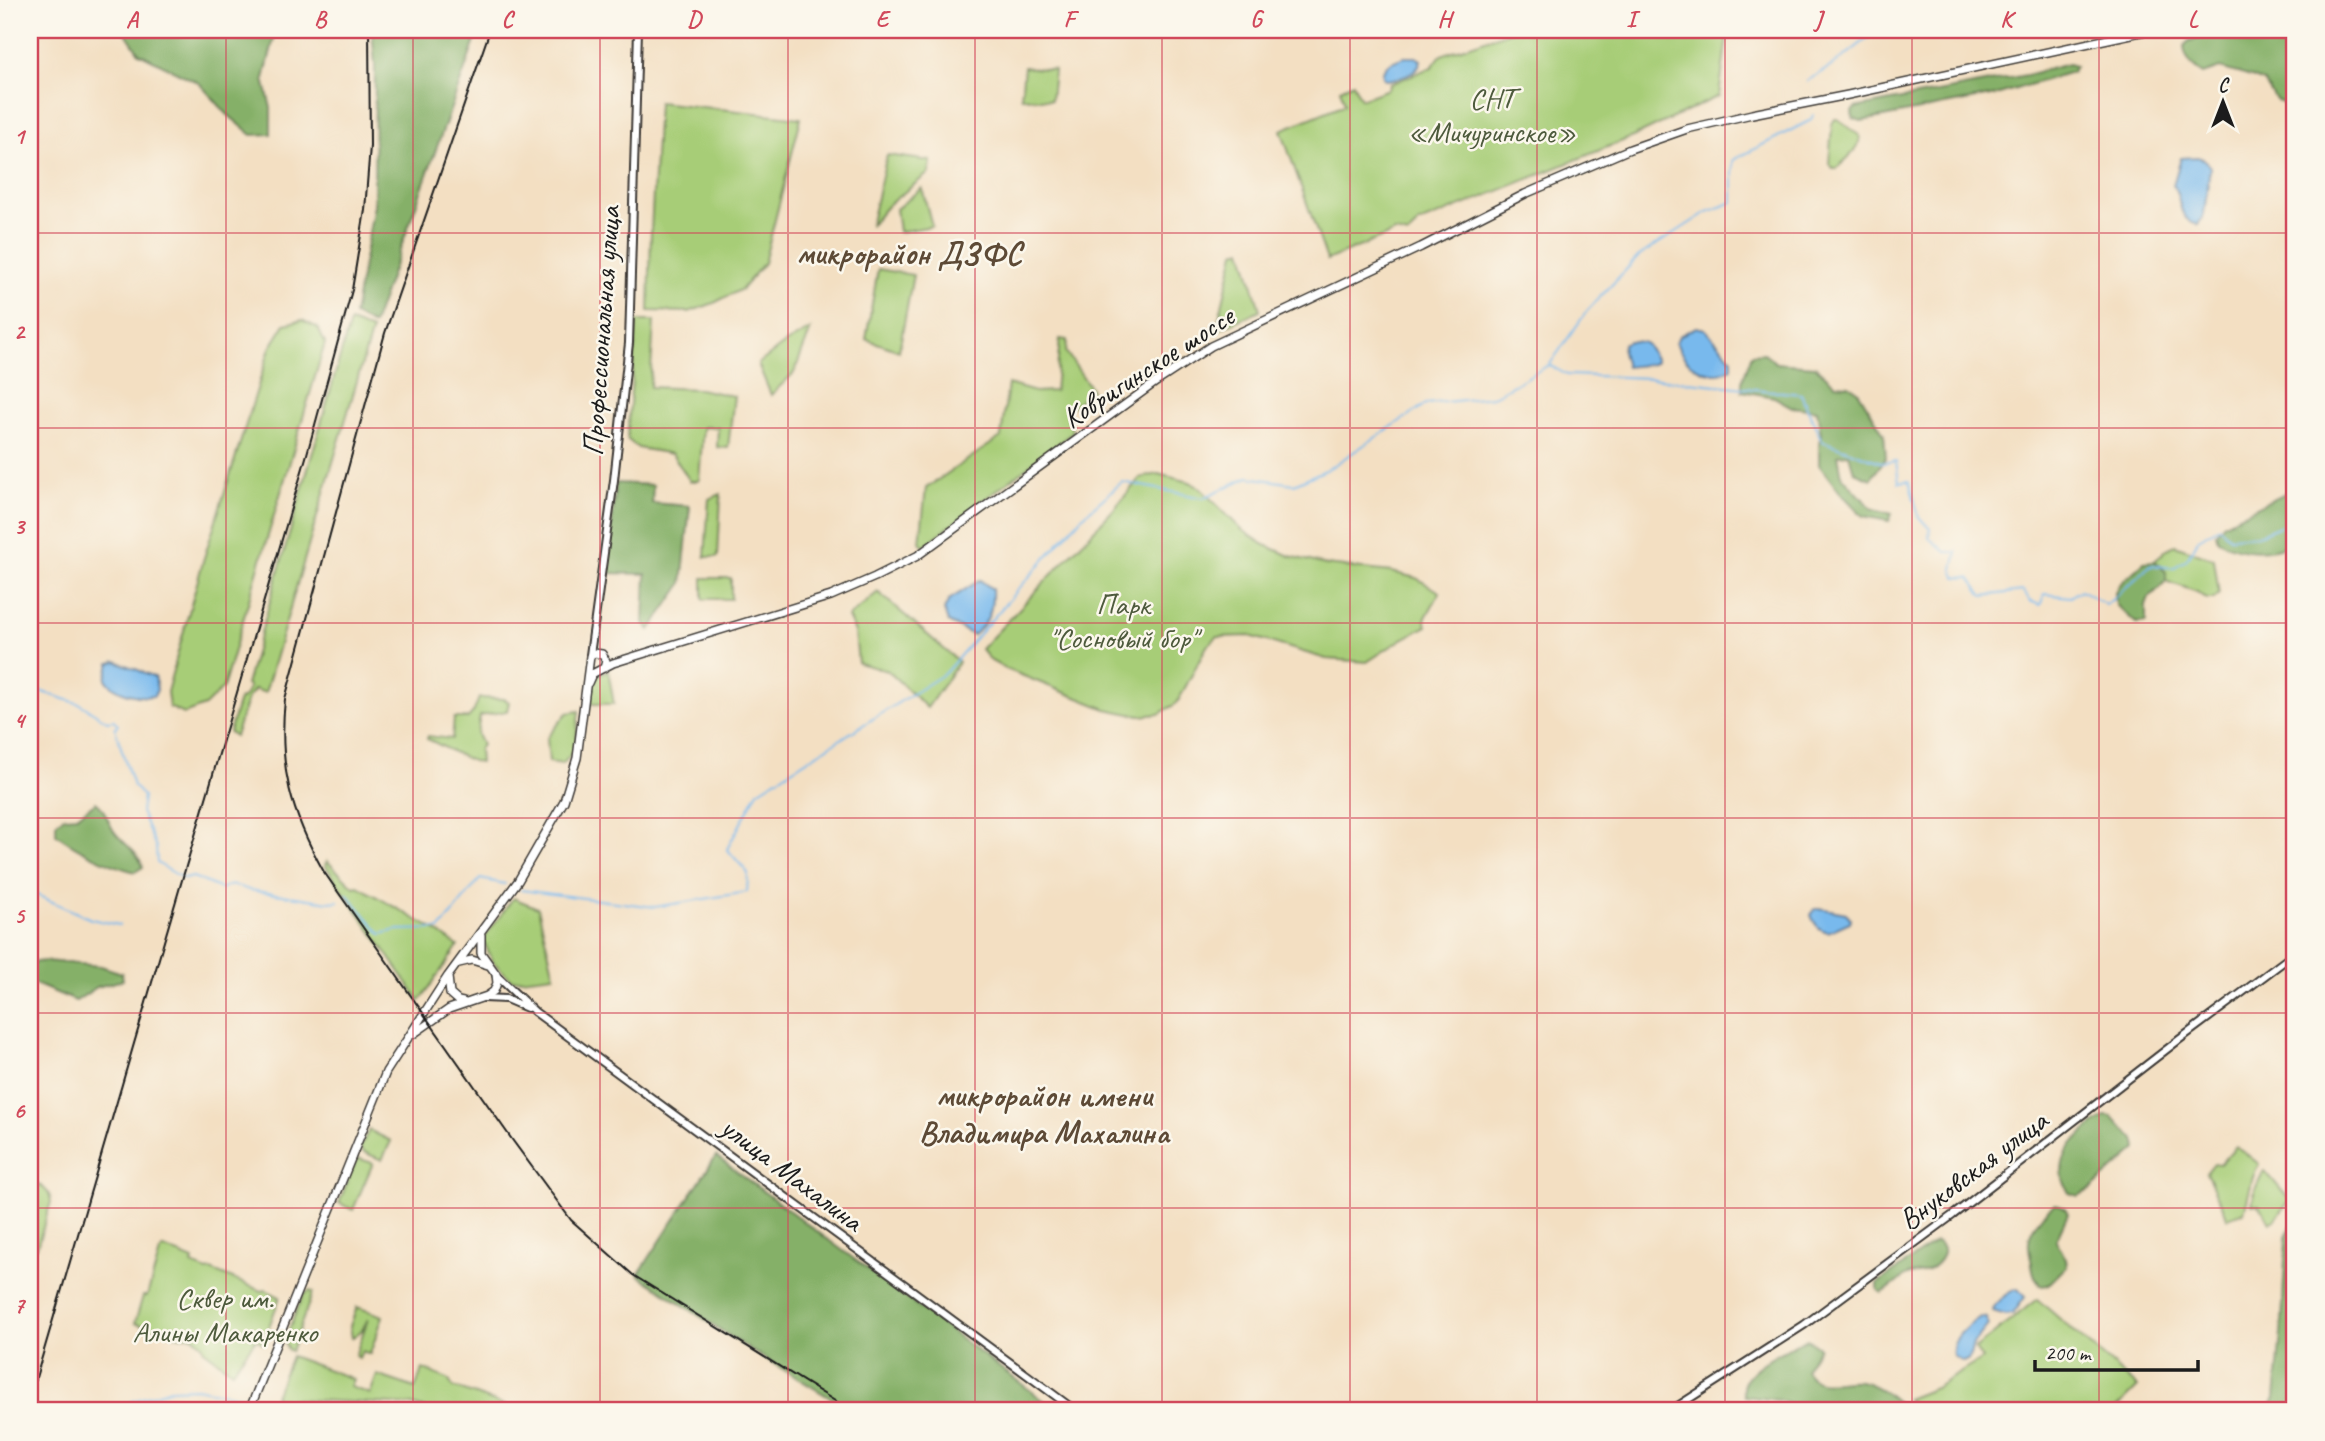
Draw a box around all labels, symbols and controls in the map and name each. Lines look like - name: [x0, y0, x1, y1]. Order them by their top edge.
- text: A: [126, 5, 140, 34]
- text: B: [314, 5, 328, 34]
- text: C: [502, 5, 516, 34]
- text: D: [687, 5, 703, 34]
- text: E: [876, 5, 892, 34]
- text: F: [1064, 5, 1080, 34]
- text: G: [1250, 5, 1265, 34]
- text: H: [1437, 5, 1455, 34]
- text: I: [1626, 5, 1641, 34]
- text: J: [1812, 5, 1825, 34]
- text: K: [2000, 5, 2016, 34]
- text: L: [2188, 5, 2199, 34]
- north arrow: [2188, 66, 2258, 136]
- text: С: [2218, 74, 2230, 98]
- park label: СНТ «Мичуринское»: [1408, 79, 1576, 151]
- text: 1: [14, 122, 27, 151]
- street label: Профессиональная улица: [573, 203, 629, 457]
- district label: микрорайон ДЗФС: [797, 233, 1026, 274]
- street label: Ковригинское шоссе: [1055, 296, 1243, 437]
- text: 2: [14, 317, 27, 346]
- text: 3: [14, 512, 27, 541]
- park label: Парк "Сосновый бор": [1049, 585, 1203, 657]
- text: 4: [14, 706, 27, 735]
- text: 5: [14, 901, 26, 930]
- district label: микрорайон имени Владимира Махалина: [919, 1075, 1171, 1153]
- text: 6: [14, 1096, 27, 1125]
- street label: Внуковская улица: [1891, 1100, 2057, 1238]
- street label: улица Махалина: [712, 1107, 872, 1241]
- park label: Сквер им. Алины Макаренко: [133, 1279, 319, 1351]
- text: 7: [14, 1291, 27, 1320]
- scale bar: [2035, 1329, 2197, 1373]
- text: 200 m: [2045, 1340, 2092, 1366]

